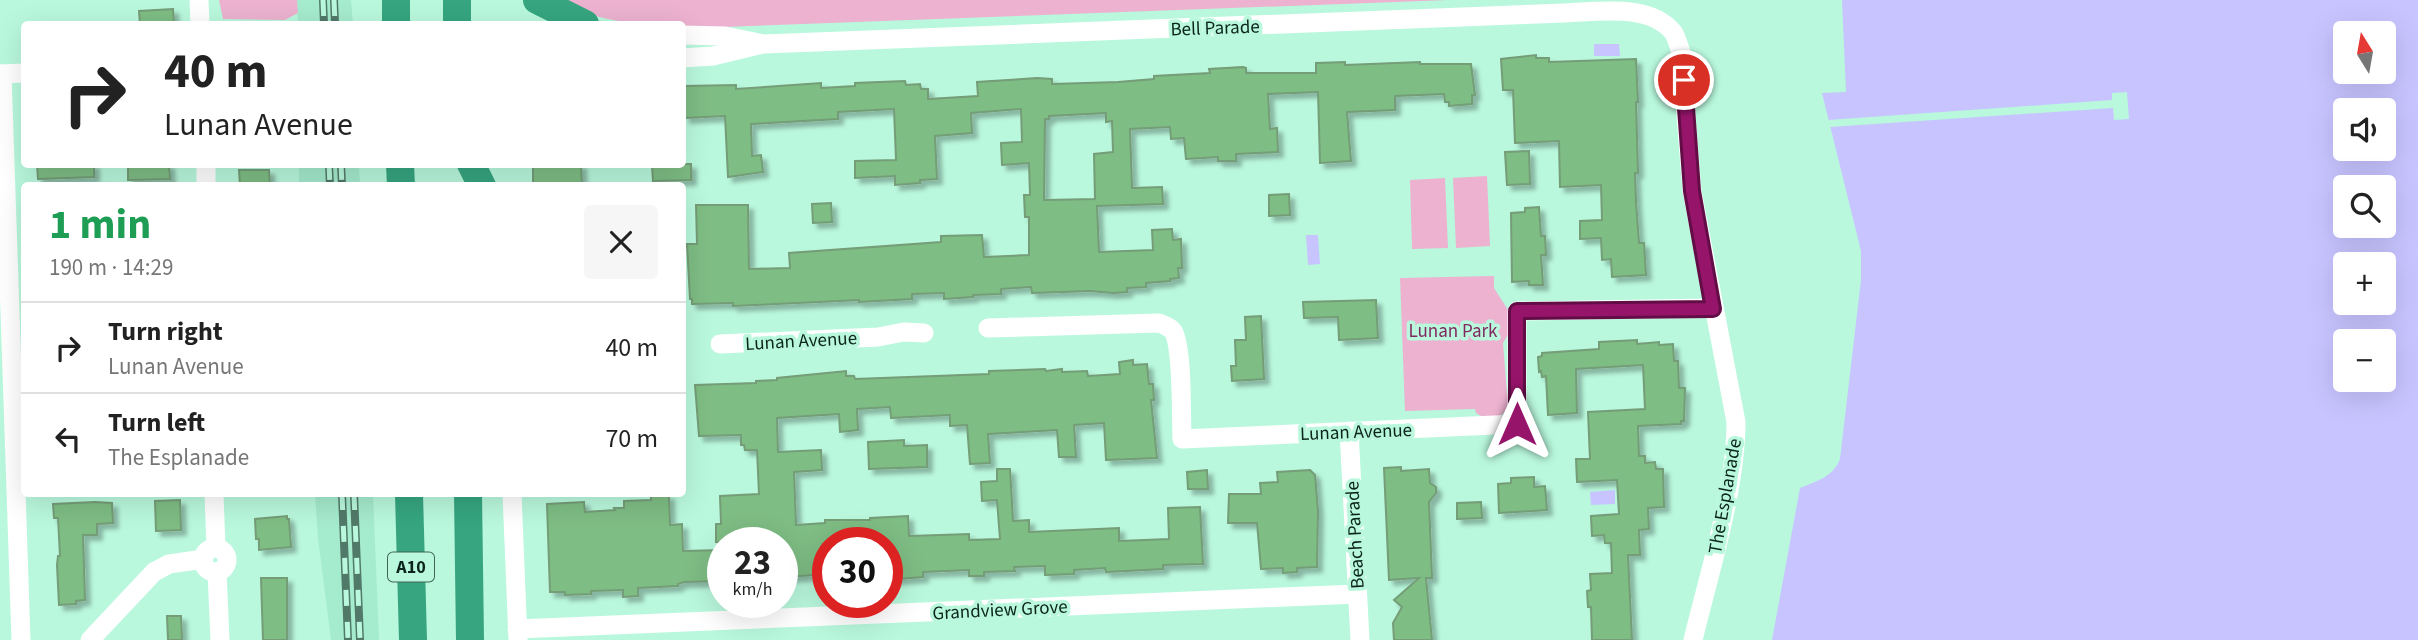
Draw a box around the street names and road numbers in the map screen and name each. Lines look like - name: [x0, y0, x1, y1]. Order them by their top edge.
- street label: Bell Parade: [1170, 13, 1260, 44]
- street label: Lunan Avenue: [744, 325, 858, 358]
- street label: Lunan Avenue: [1300, 417, 1413, 448]
- street label: The Esplanade: [1702, 436, 1749, 556]
- street label: Beach Parade: [1339, 480, 1372, 590]
- road number: A10: [388, 552, 434, 582]
- street label: Grandview Grove: [932, 593, 1068, 628]

